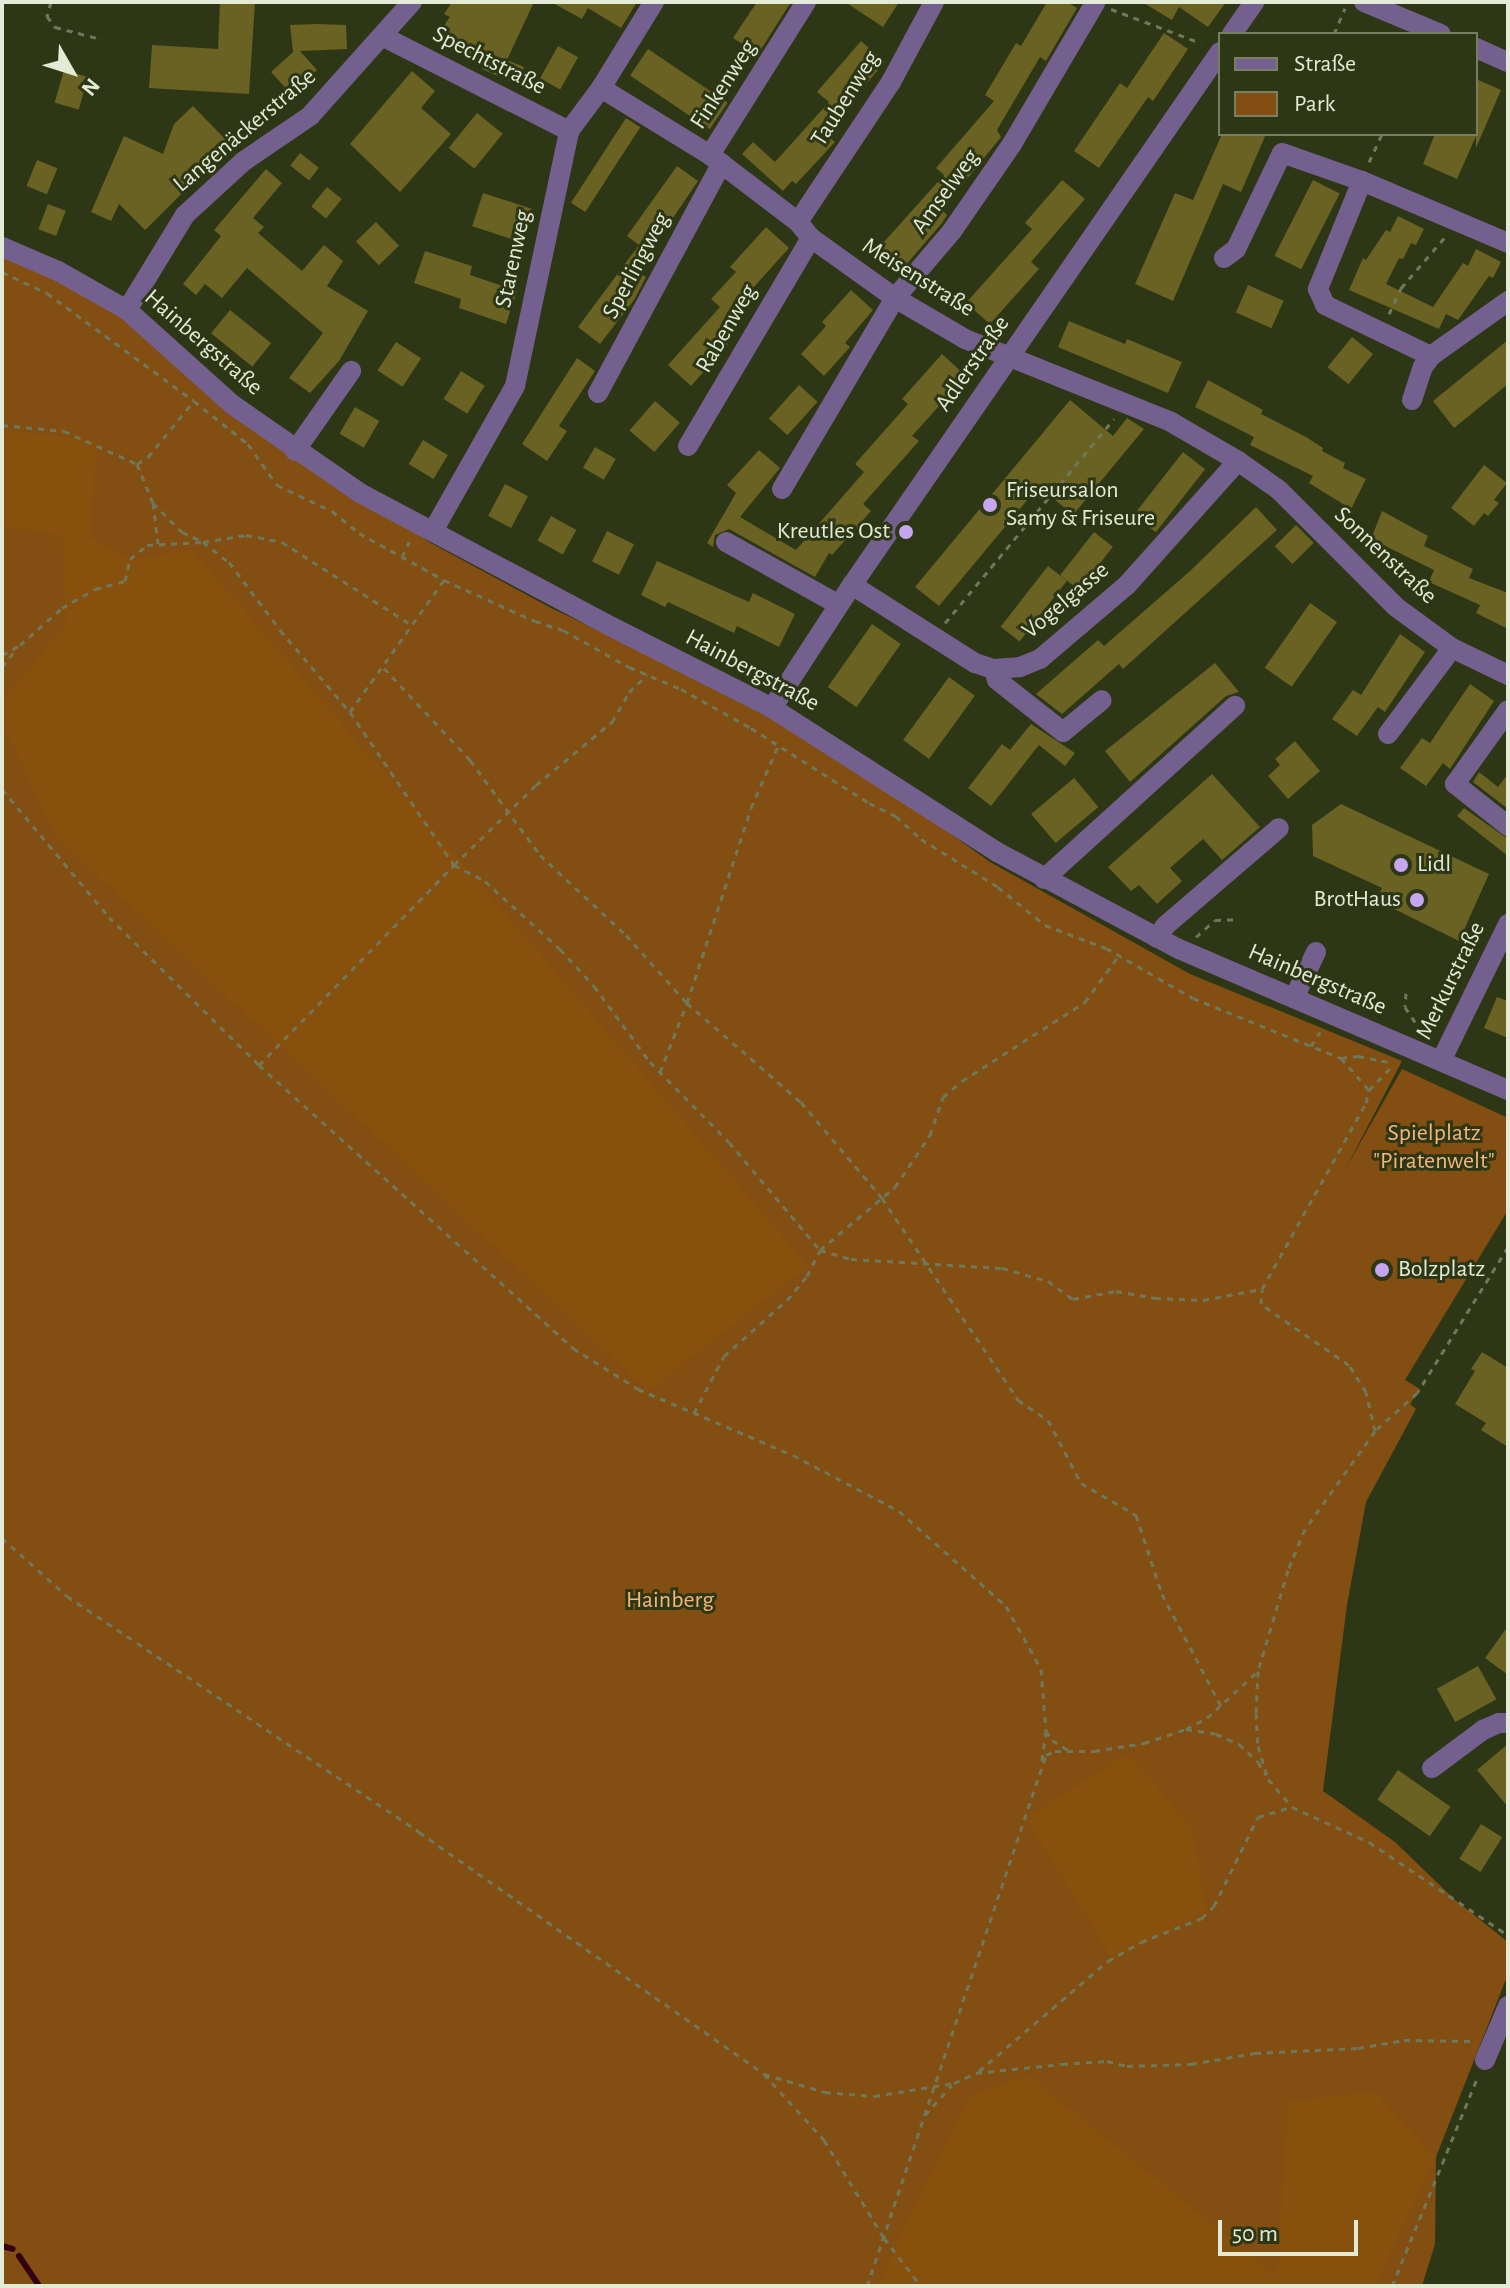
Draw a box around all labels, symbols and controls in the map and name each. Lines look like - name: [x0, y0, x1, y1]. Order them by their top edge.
- street label: Spechtstraße: [427, 20, 551, 102]
- north arrow: [32, 32, 112, 112]
- legend: [1218, 32, 1478, 136]
- street label: Finkenweg: [685, 35, 763, 135]
- street label: Taubenweg: [805, 46, 887, 152]
- text: Straße: [1294, 52, 1356, 76]
- street label: Langenäckerstraße: [168, 63, 322, 199]
- text: N: [77, 74, 104, 100]
- text: Park: [1294, 92, 1335, 116]
- street label: Amselweg: [906, 144, 986, 240]
- street label: Starenweg: [490, 208, 538, 310]
- street label: Sperlingweg: [597, 208, 677, 324]
- street label: Meisenstraße: [856, 232, 980, 324]
- street label: Rabenweg: [690, 280, 764, 378]
- street label: Hainbergstraße: [138, 284, 268, 402]
- street label: Adlerstraße: [930, 311, 1016, 417]
- place label: Friseursalon Samy & Friseure: [1006, 477, 1155, 533]
- marker: Friseursalon Samy & Friseure: [981, 496, 999, 514]
- street label: Sonnenstraße: [1328, 501, 1442, 611]
- place label: Kreutles Ost: [777, 518, 890, 546]
- marker: Kreutles Ost: [897, 523, 915, 541]
- street label: Vogelgasse: [1017, 556, 1115, 646]
- street label: Hainbergstraße: [680, 624, 824, 718]
- place label: Lidl: [1417, 851, 1451, 879]
- marker: Lidl: [1392, 856, 1410, 874]
- place label: BrotHaus: [1314, 886, 1401, 914]
- marker: BrotHaus: [1408, 891, 1426, 909]
- street label: Merkurstraße: [1410, 917, 1492, 1045]
- street label: Hainbergstraße: [1243, 938, 1391, 1022]
- park label: Spielplatz "Piratenwelt": [1373, 1120, 1495, 1176]
- place label: Bolzplatz: [1398, 1256, 1485, 1284]
- marker: Bolzplatz: [1373, 1261, 1391, 1279]
- park label: Hainberg: [626, 1587, 714, 1615]
- scale bar: [1222, 2204, 1362, 2254]
- text: 50 m: [1232, 2222, 1278, 2246]

